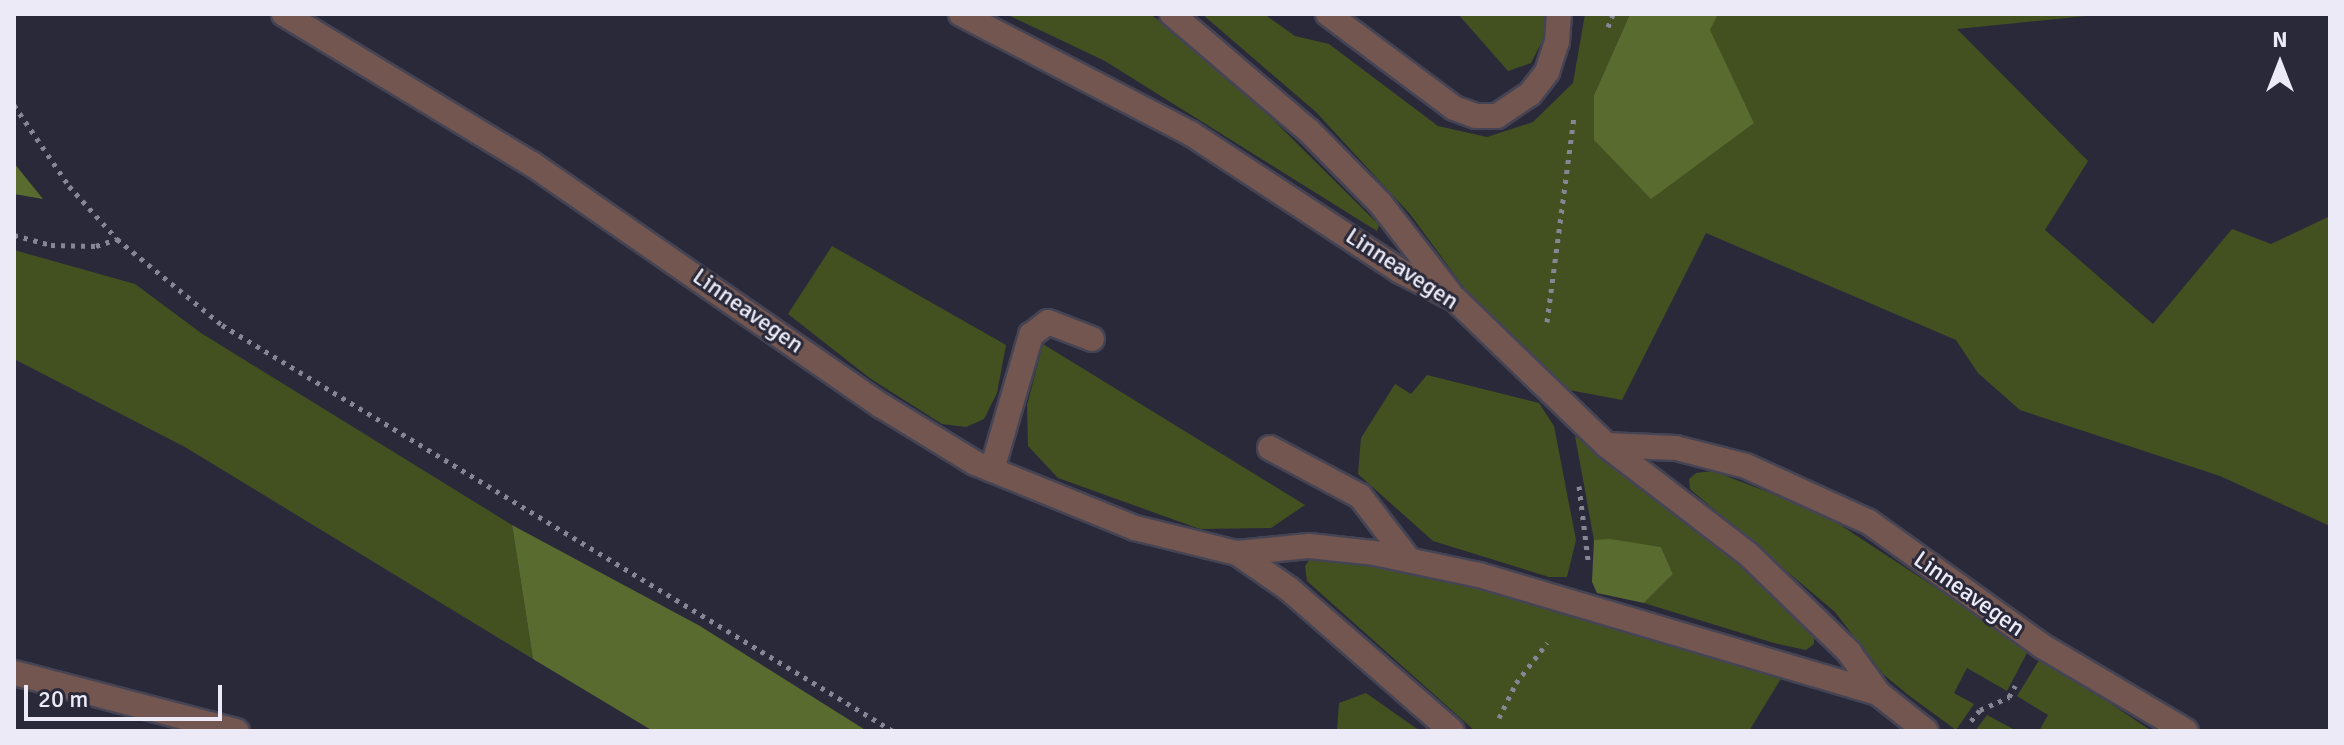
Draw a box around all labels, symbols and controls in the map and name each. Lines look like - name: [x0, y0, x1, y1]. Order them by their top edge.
- north arrow: [2240, 24, 2320, 104]
- text: N: [2272, 26, 2288, 53]
- street label: Linneavegen: [1340, 222, 1464, 316]
- street label: Linneavegen: [687, 262, 809, 360]
- street label: Linneavegen: [1908, 545, 2030, 643]
- scale bar: [28, 669, 226, 719]
- text: 20 m: [38, 684, 88, 714]

